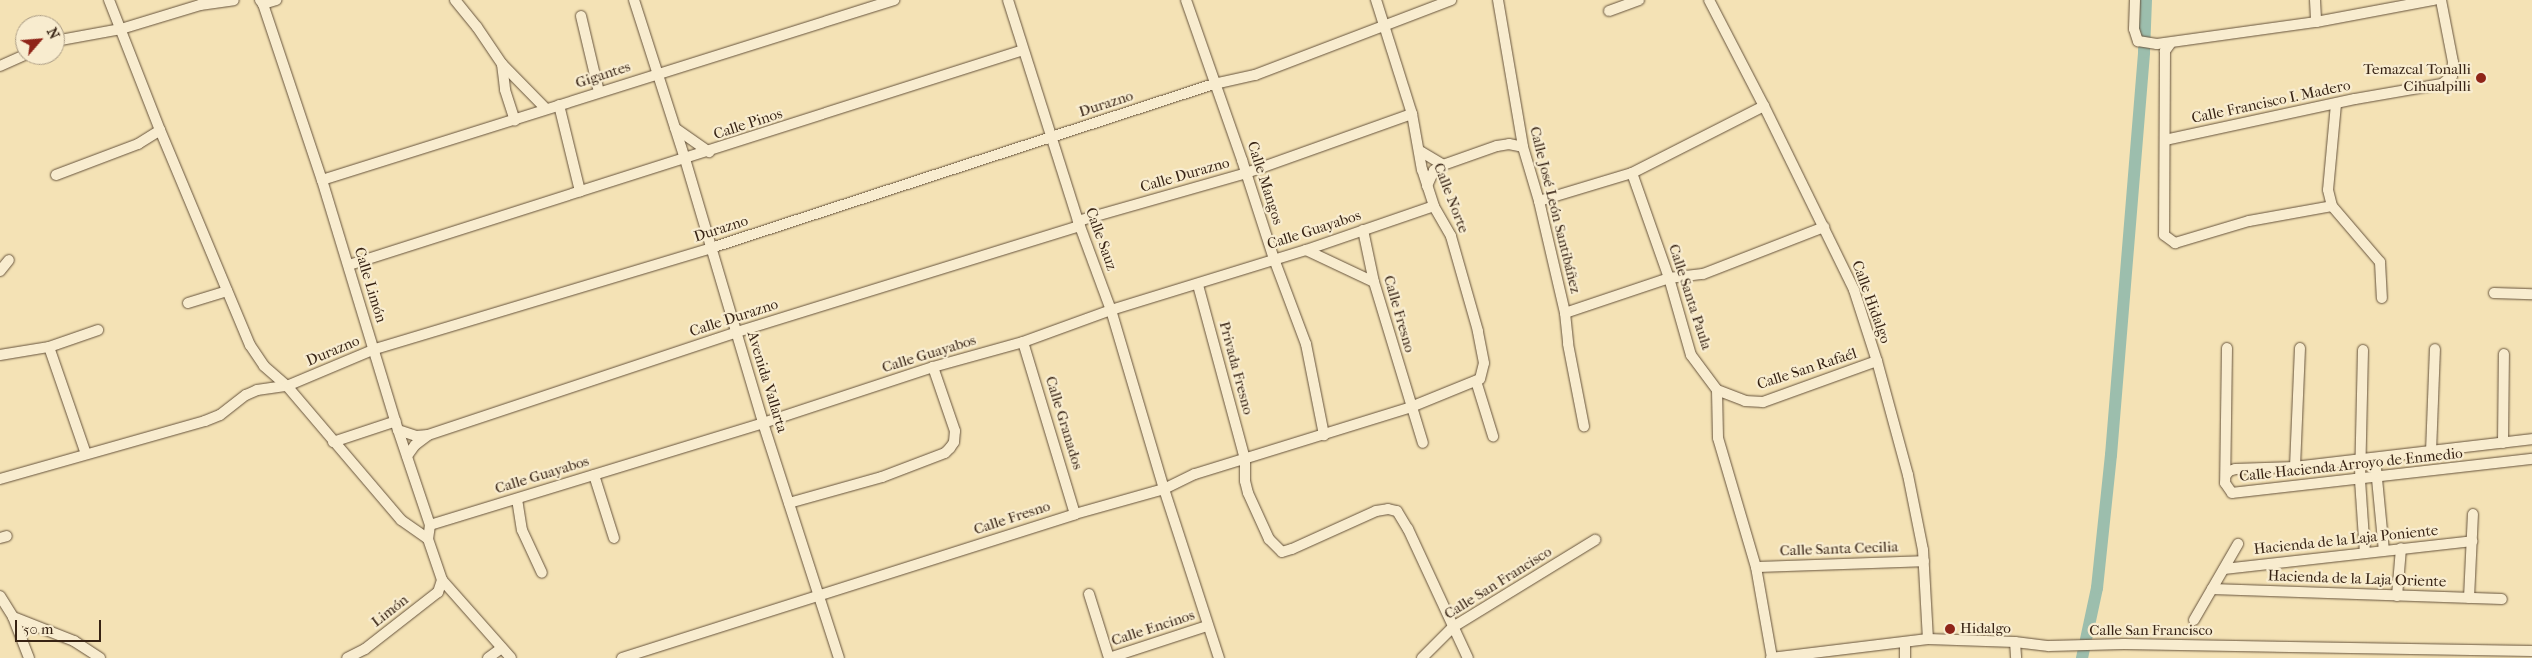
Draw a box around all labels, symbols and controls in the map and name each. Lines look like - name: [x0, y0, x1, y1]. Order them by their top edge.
- north arrow: [15, 15, 65, 65]
- text: N: [43, 25, 63, 42]
- street label: Gigantes: [573, 58, 633, 92]
- place label: Temazcal Tonalli Cihualpilli: [2363, 60, 2471, 95]
- marker: Temazcal Tonalli Cihualpilli: [2475, 72, 2487, 84]
- street label: Calle Francisco I. Madero: [2190, 76, 2352, 128]
- street label: Durazno: [1077, 87, 1135, 121]
- street label: Calle Pinos: [711, 104, 785, 144]
- street label: Calle José León Santibáñez: [1526, 125, 1584, 295]
- street label: Calle Mangos: [1243, 139, 1287, 227]
- street label: Calle Durazno: [1138, 154, 1232, 196]
- street label: Calle Norte: [1429, 160, 1473, 236]
- street label: Calle Sauz: [1081, 205, 1121, 273]
- street label: Calle Guayabos: [1265, 206, 1363, 254]
- street label: Durazno: [692, 212, 750, 246]
- street label: Calle Santa Paula: [1664, 242, 1716, 352]
- street label: Calle Limón: [350, 245, 390, 325]
- street label: Calle Hidalgo: [1848, 258, 1894, 346]
- street label: Calle Fresno: [1379, 273, 1419, 355]
- street label: Calle Durazno: [687, 295, 781, 341]
- street label: Privada Fresno: [1215, 319, 1257, 417]
- street label: Avenida Vallarta: [743, 329, 791, 435]
- street label: Calle Guayabos: [880, 331, 978, 377]
- street label: Durazno: [304, 332, 362, 370]
- street label: Calle San Rafaél: [1755, 344, 1859, 394]
- street label: Calle Granados: [1041, 374, 1087, 472]
- street label: Calle Hacienda Arroyo de Enmedio: [2238, 444, 2464, 486]
- street label: Calle Guayabos: [493, 452, 591, 498]
- street label: Calle Fresno: [971, 497, 1053, 539]
- street label: Hacienda de la Laja Poniente: [2253, 521, 2439, 559]
- street label: Calle Santa Cecilia: [1779, 538, 1899, 560]
- street label: Calle San Francisco: [1441, 543, 1555, 623]
- street label: Hacienda de la Laja Oriente: [2267, 567, 2447, 591]
- street label: Limón: [368, 591, 412, 631]
- street label: Calle Encinos: [1109, 606, 1197, 650]
- scale bar: [18, 610, 104, 642]
- text: 50 m: [23, 620, 53, 638]
- place label: Hidalgo: [1960, 620, 2011, 638]
- street label: Calle San Francisco: [2089, 622, 2213, 640]
- marker: Hidalgo: [1944, 623, 1956, 635]

